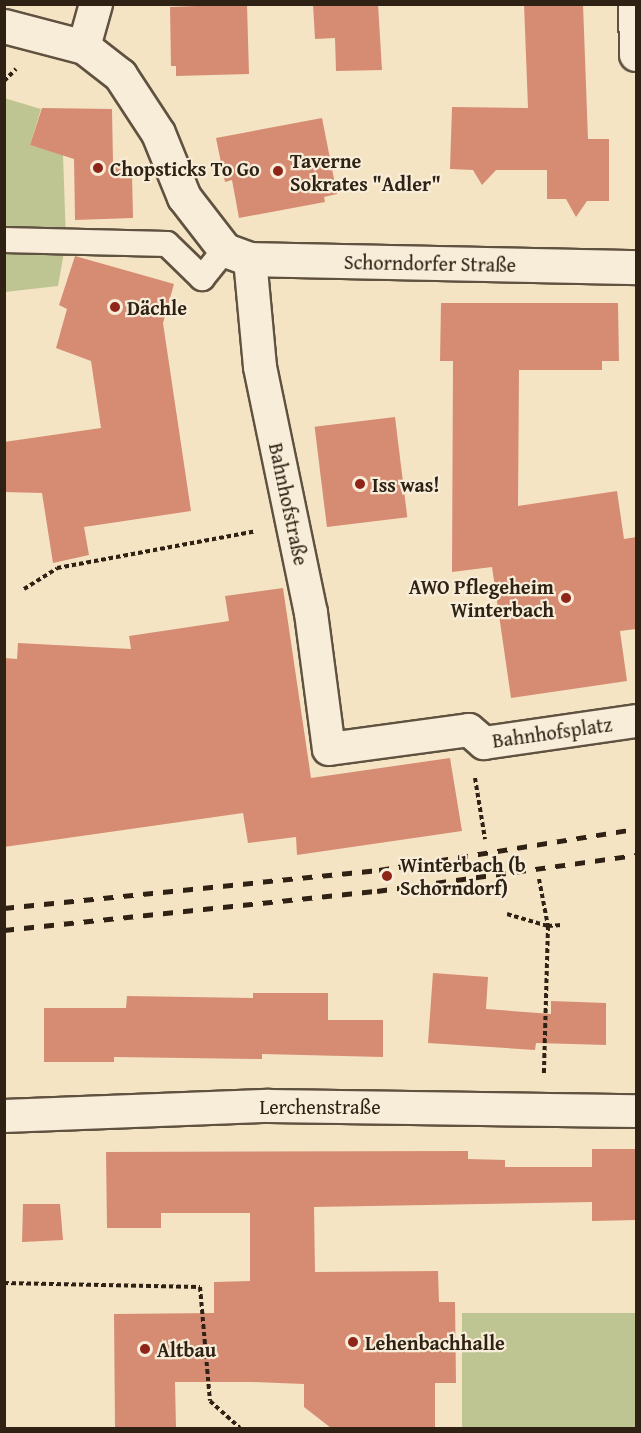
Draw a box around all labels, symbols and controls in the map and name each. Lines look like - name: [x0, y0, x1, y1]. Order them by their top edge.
- place label: Taverne Sokrates "Adler": [290, 148, 441, 195]
- place label: Chopsticks To Go: [110, 156, 260, 180]
- marker: Chopsticks To Go: [91, 161, 105, 175]
- marker: Taverne Sokrates "Adler": [271, 164, 285, 178]
- street label: Schorndorfer Straße: [344, 249, 516, 277]
- place label: Dächle: [127, 295, 187, 319]
- marker: Dächle: [108, 300, 122, 314]
- street label: Bahnhofstraße: [264, 441, 314, 567]
- place label: Iss was!: [372, 472, 440, 496]
- marker: Iss was!: [353, 477, 367, 491]
- place label: AWO Pflegeheim Winterbach: [409, 574, 554, 621]
- marker: AWO Pflegeheim Winterbach: [559, 591, 573, 605]
- street label: Bahnhofsplatz: [491, 712, 613, 752]
- place label: Winterbach (b Schorndorf): [400, 852, 526, 899]
- marker: Winterbach (b Schorndorf): [378, 867, 396, 885]
- street label: Lerchenstraße: [259, 1094, 381, 1118]
- place label: Lehenbachhalle: [365, 1330, 505, 1354]
- marker: Lehenbachhalle: [346, 1335, 360, 1349]
- place label: Altbau: [157, 1337, 216, 1361]
- marker: Altbau: [138, 1342, 152, 1356]

